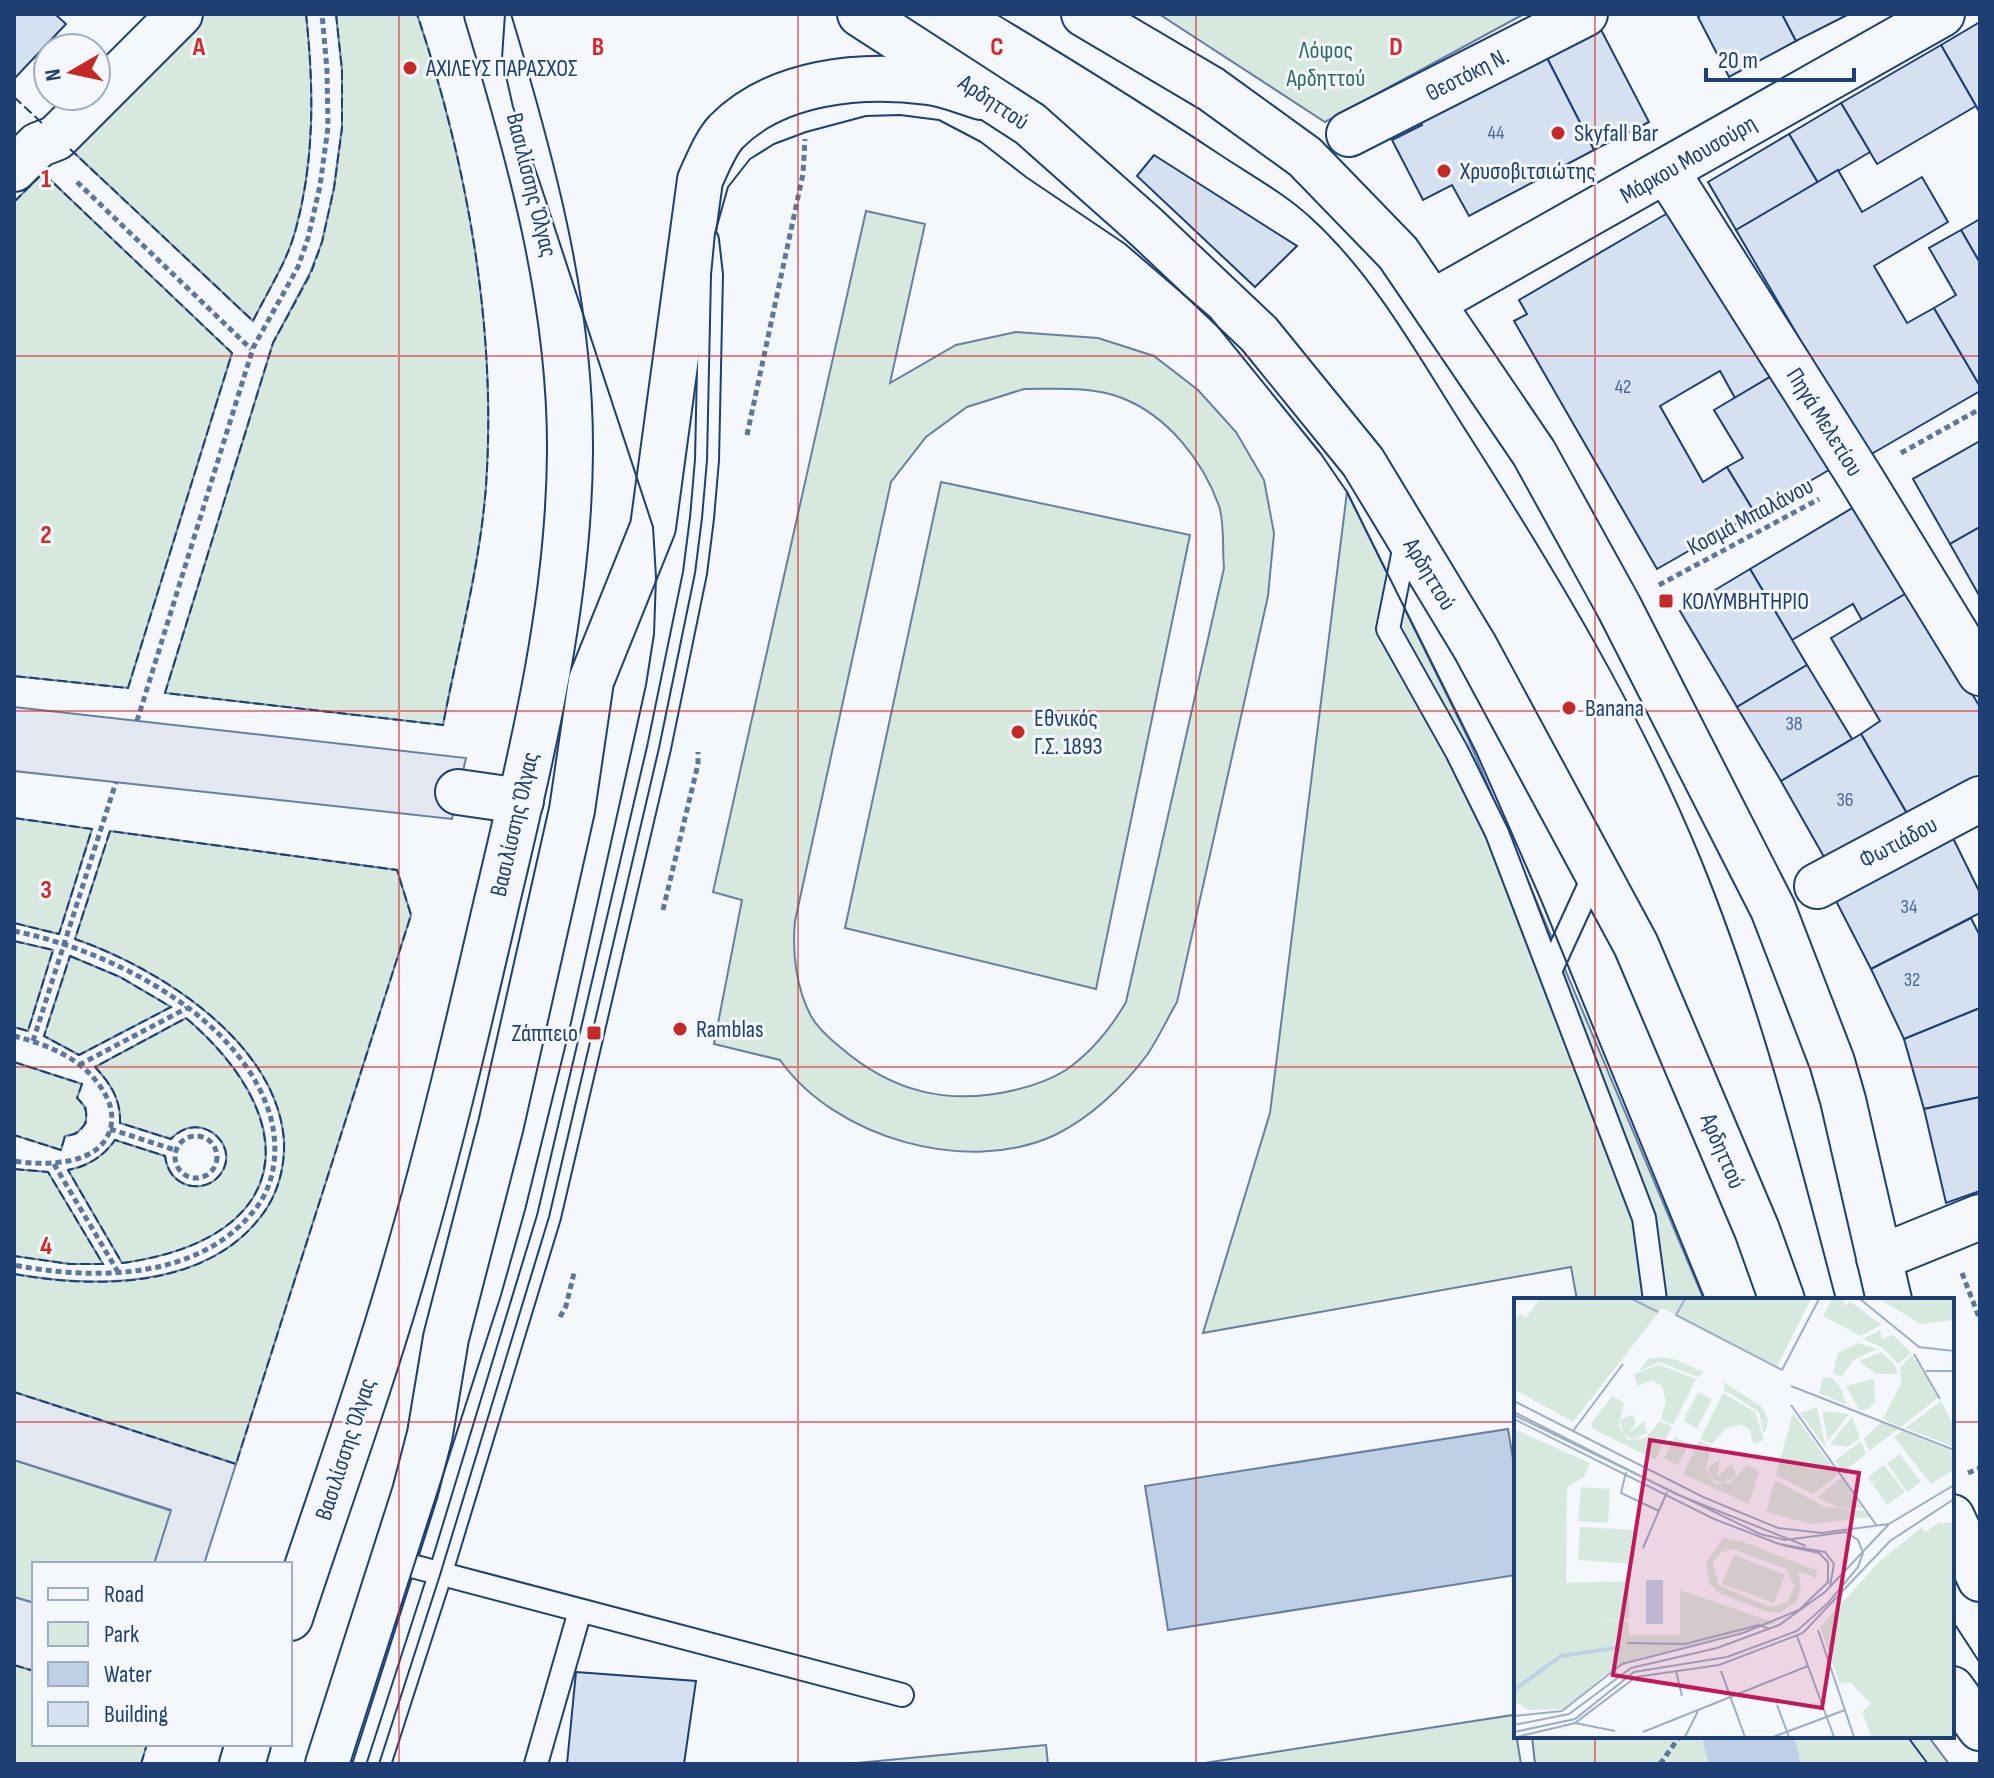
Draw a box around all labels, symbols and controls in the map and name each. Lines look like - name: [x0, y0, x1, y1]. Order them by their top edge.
- north arrow: [32, 32, 112, 112]
- text: A: [192, 32, 206, 63]
- text: B: [592, 32, 604, 63]
- text: C: [990, 32, 1004, 63]
- text: D: [1389, 32, 1403, 63]
- scale bar: [1706, 32, 1854, 82]
- park label: Λόφος Αρδηττού: [1286, 36, 1365, 93]
- street label: Θεοτόκη Ν.: [1421, 41, 1514, 108]
- text: 20 m: [1718, 46, 1758, 75]
- place label: ΑΧΙΛΕΥΣ ΠΑΡΑΣΧΟΣ: [425, 54, 577, 83]
- marker: ΑΧΙΛΕΥΣ ΠΑΡΑΣΧΟΣ: [401, 59, 419, 77]
- text: N: [39, 67, 68, 83]
- street label: Αρδηττού: [952, 68, 1034, 136]
- street label: Μάρκου Μουσούρη: [1615, 109, 1761, 210]
- street label: Βασιλίσσης Όλγας: [500, 110, 563, 260]
- place label: Skyfall Bar: [1574, 119, 1659, 148]
- house number: 44: [1488, 121, 1504, 145]
- marker: Skyfall Bar: [1549, 124, 1567, 142]
- place label: Χρυσοβιτσιώτης: [1459, 157, 1596, 186]
- marker: Χρυσοβιτσιώτης: [1435, 162, 1453, 180]
- text: 1: [41, 164, 51, 195]
- street label: Πηγά Μελετίου: [1780, 363, 1869, 482]
- house number: 42: [1615, 375, 1631, 399]
- street label: Κοσμά Μπαλάνου: [1682, 471, 1818, 562]
- text: 2: [40, 520, 52, 551]
- street label: Αρδηττού: [1396, 532, 1462, 615]
- place label: ΚΟΛΥΜΒΗΤΗΡΙΟ: [1682, 587, 1809, 616]
- marker: ΚΟΛΥΜΒΗΤΗΡΙΟ: [1657, 592, 1675, 610]
- place label: Banana: [1585, 694, 1644, 723]
- marker: Banana: [1560, 699, 1578, 717]
- place label: Εθνικός Γ.Σ. 1893: [1034, 704, 1103, 761]
- house number: 38: [1785, 712, 1803, 736]
- marker: Εθνικός Γ.Σ. 1893: [1009, 723, 1027, 741]
- street label: Βασιλίσσης Όλγας: [484, 749, 545, 899]
- house number: 36: [1836, 788, 1854, 812]
- street label: Φωτιάδου: [1854, 810, 1942, 875]
- text: 3: [40, 875, 52, 906]
- house number: 34: [1901, 895, 1917, 919]
- house number: 32: [1904, 968, 1920, 992]
- place label: Ramblas: [696, 1015, 764, 1044]
- place label: Ζάππειο: [512, 1019, 578, 1048]
- marker: Ramblas: [671, 1020, 689, 1038]
- marker: Ζάππειο: [585, 1024, 603, 1042]
- street label: Αρδηττού: [1693, 1108, 1751, 1193]
- text: 4: [40, 1231, 52, 1262]
- inset map: [1514, 1298, 1954, 1738]
- street label: Βασιλίσσης Όλγας: [309, 1375, 382, 1524]
- legend: [32, 1562, 292, 1746]
- text: Road: [104, 1580, 144, 1609]
- text: Park: [104, 1620, 139, 1649]
- text: Water: [104, 1660, 152, 1689]
- text: Building: [104, 1700, 168, 1729]

